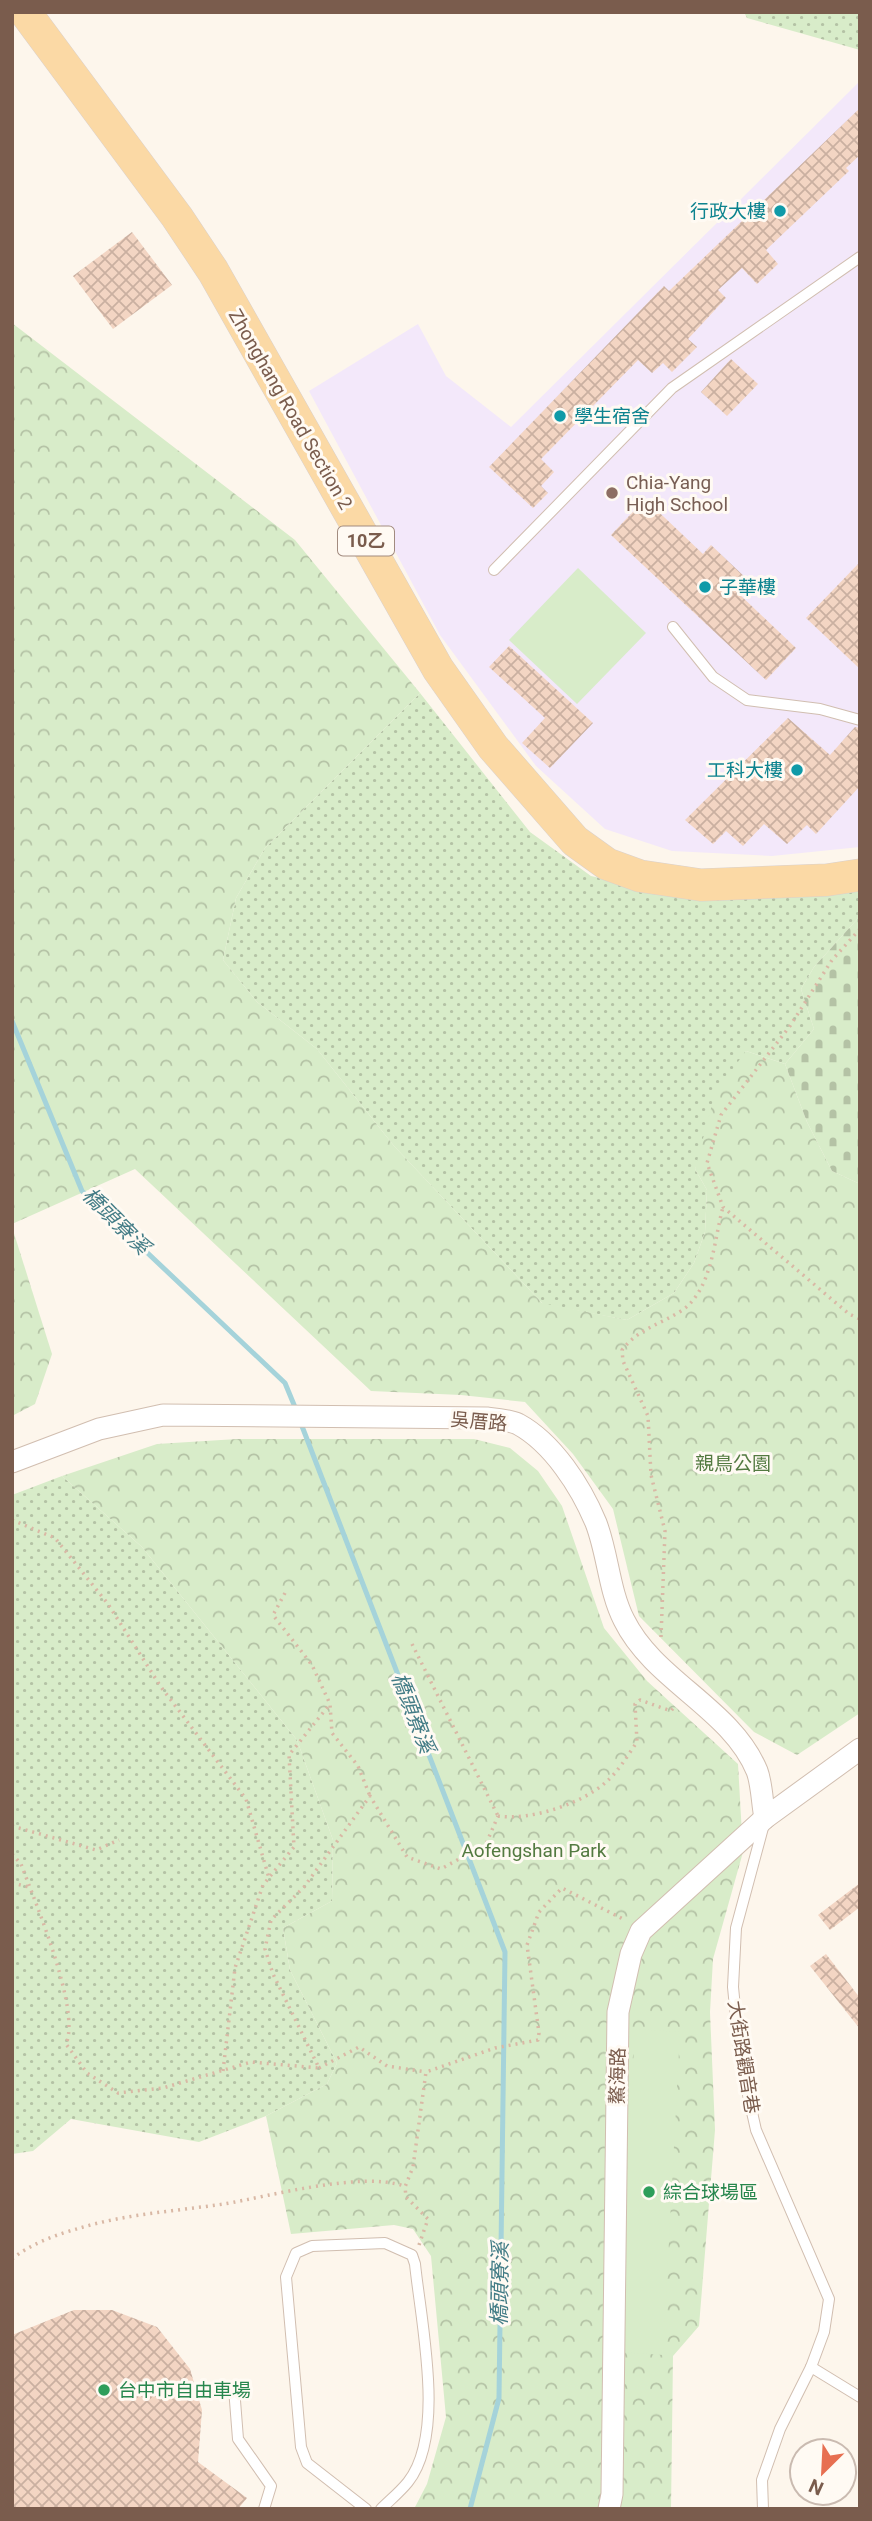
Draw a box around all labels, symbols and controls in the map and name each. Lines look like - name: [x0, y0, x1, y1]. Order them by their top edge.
- place label: 行政大樓: [690, 200, 766, 223]
- marker: 行政大樓: [772, 203, 788, 219]
- street label: Zhonghang Road Section 2: [224, 305, 357, 514]
- place label: 學生宿舍: [574, 405, 650, 428]
- marker: 學生宿舍: [552, 408, 568, 424]
- place label: Chia-Yang High School: [626, 471, 728, 516]
- marker: Chia-Yang High School: [604, 485, 620, 501]
- road number: 10乙: [338, 526, 394, 556]
- place label: 子華樓: [719, 576, 776, 599]
- marker: 子華樓: [697, 579, 713, 595]
- place label: 工科大樓: [707, 759, 783, 782]
- marker: 工科大樓: [789, 762, 805, 778]
- water label: 橋頭寮溪: [78, 1183, 156, 1261]
- street label: 吳厝路: [450, 1408, 508, 1435]
- park label: 親鳥公園: [695, 1452, 771, 1475]
- water label: 橋頭寮溪: [387, 1669, 440, 1759]
- park label: Aofengshan Park: [462, 1839, 607, 1862]
- street label: 大街路觀音巷: [723, 1999, 764, 2115]
- street label: 鰲海路: [606, 2047, 629, 2105]
- place label: 綜合球場區: [663, 2181, 758, 2204]
- marker: 綜合球場區: [641, 2184, 657, 2200]
- water label: 橋頭寮溪: [487, 2239, 513, 2326]
- place label: 台中市自由車場: [118, 2379, 251, 2402]
- marker: 台中市自由車場: [96, 2382, 112, 2398]
- north arrow: [788, 2437, 858, 2507]
- text: N: [805, 2474, 827, 2500]

